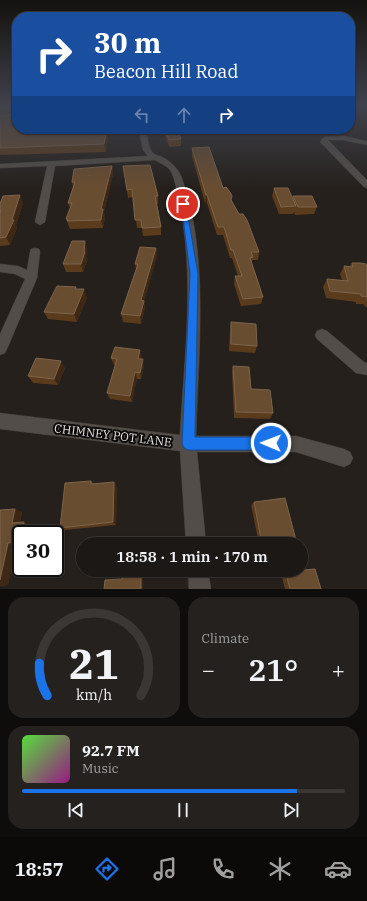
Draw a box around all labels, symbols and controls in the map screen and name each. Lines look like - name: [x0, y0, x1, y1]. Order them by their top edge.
- text: 30 m: [94, 24, 161, 61]
- icon: right: [28, 28, 80, 80]
- text: Beacon Hill Road: [94, 60, 238, 83]
- icon: left: [131, 104, 153, 126]
- icon: ahead: [173, 104, 195, 126]
- icon: right: [215, 104, 237, 126]
- pin: [166, 187, 200, 221]
- icon: arrive: [172, 193, 194, 215]
- street label: CHIMNEY POT LANE: [53, 420, 173, 450]
- position arrow: [250, 422, 292, 464]
- speed limit sign: 30: [12, 525, 64, 577]
- text: 18:58 · 1 min · 170 m: [116, 547, 268, 566]
- text: Climate: [202, 630, 249, 647]
- text: 21: [69, 635, 119, 689]
- text: 21°: [248, 650, 298, 689]
- text: −: [202, 655, 215, 684]
- text: +: [332, 655, 345, 684]
- text: km/h: [76, 684, 112, 703]
- text: 92.7 FM: [82, 741, 140, 760]
- text: Music: [82, 760, 119, 777]
- icon: previous: [65, 799, 87, 821]
- icon: pause: [172, 799, 194, 821]
- icon: next: [280, 799, 302, 821]
- icon: directions: [93, 855, 121, 883]
- icon: music: [151, 855, 179, 883]
- icon: phone: [209, 855, 237, 883]
- icon: climate: [266, 855, 294, 883]
- icon: car: [324, 855, 352, 883]
- text: 18:57: [15, 858, 64, 881]

